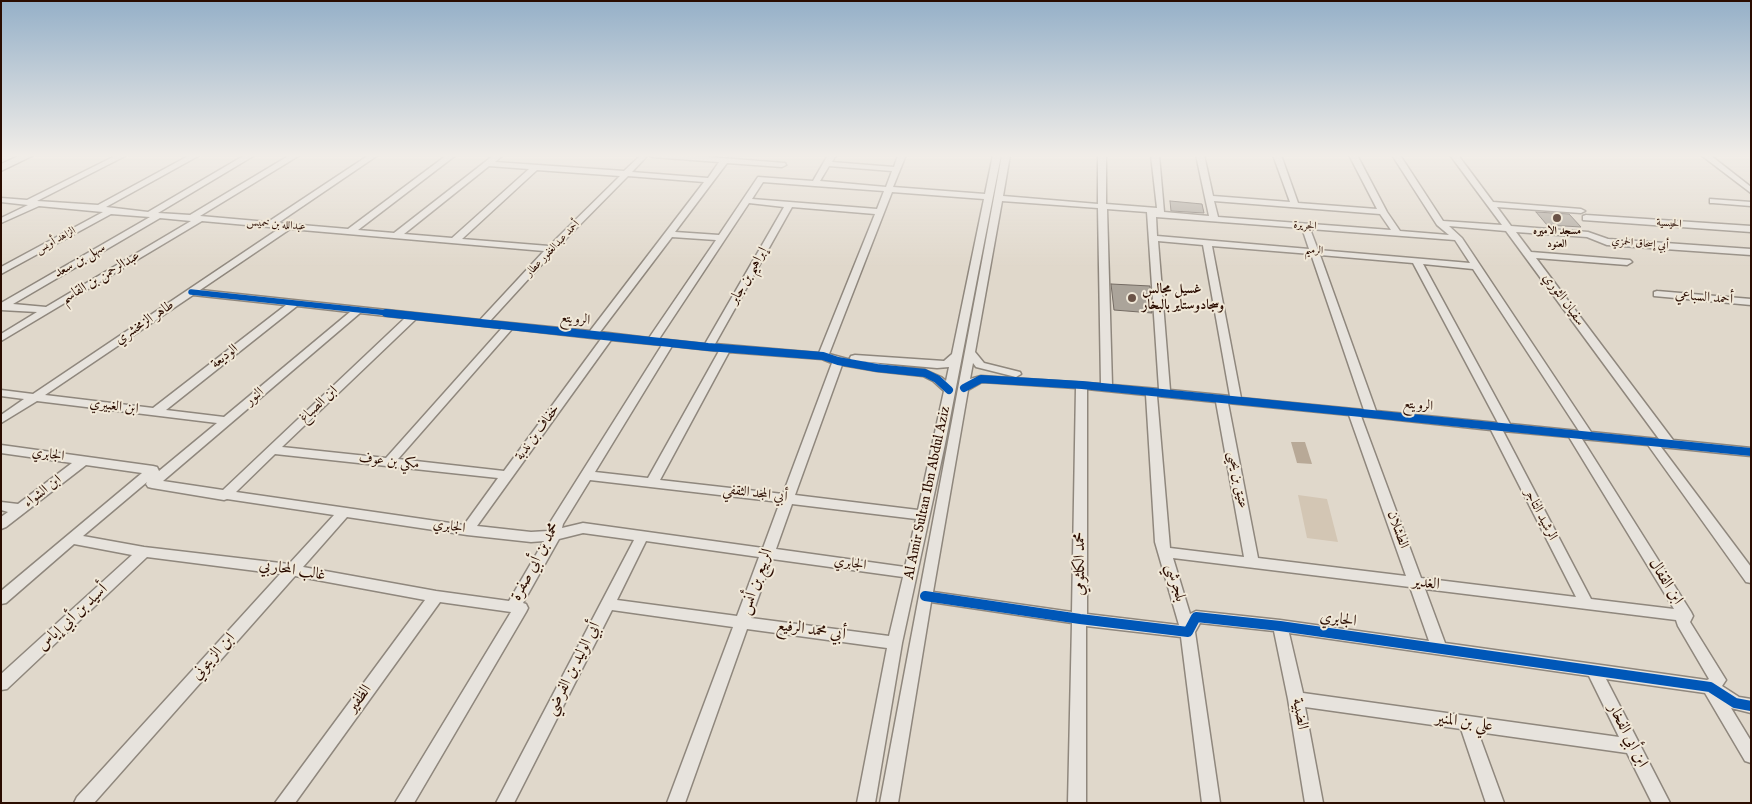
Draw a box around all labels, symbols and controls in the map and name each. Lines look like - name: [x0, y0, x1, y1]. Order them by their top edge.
- marker: مسجد الاميره العنود: [1551, 212, 1563, 224]
- street label: عبدالله بن خميس: [246, 216, 306, 234]
- street label: الحيسية: [1656, 217, 1682, 231]
- street label: أحمد عبدالغفور عطار: [523, 218, 583, 280]
- street label: الجريرة: [1293, 219, 1317, 233]
- street label: الزاهد أويس: [34, 225, 78, 257]
- place label: مسجد الاميره العنود: [1533, 225, 1581, 251]
- street label: أبي إسحاق الحمزي: [1611, 235, 1669, 253]
- street label: سهل بن سعد: [51, 240, 109, 282]
- street label: الرميم: [1304, 244, 1324, 258]
- street label: إبراهيم بن جابر: [726, 245, 772, 307]
- street label: عبدالرحمن بن القاسم: [59, 248, 143, 308]
- street label: سفيان الثوري: [1538, 270, 1588, 330]
- place label: غسيل مجالس وسجادوستاير بالبخار: [1142, 282, 1224, 314]
- street label: أحمد السباعي: [1674, 287, 1734, 309]
- marker: غسيل مجالس وسجادوستاير بالبخار: [1126, 292, 1138, 304]
- street label: طاهر الزمخشري: [112, 297, 178, 349]
- street label: الرويتع: [559, 310, 591, 330]
- street label: الوديعة: [208, 341, 242, 373]
- street label: ابن الصباغ: [296, 383, 342, 427]
- street label: النور: [242, 384, 268, 410]
- street label: ابن الغبيري: [89, 396, 139, 418]
- street label: الرويتع: [1402, 396, 1434, 416]
- street label: خفاف بن ندبة: [512, 402, 564, 464]
- street label: Al Amir Sultan Ibn Abdul Aziz: [901, 405, 955, 581]
- street label: الجابري: [31, 444, 65, 466]
- street label: مكي بن عوف: [358, 450, 420, 474]
- street label: عتيق بن يحيى: [1223, 450, 1251, 510]
- street label: ابن الشواء: [21, 472, 65, 512]
- street label: أبي المجد الثقفي: [722, 482, 788, 506]
- street label: الرشيد التاجر: [1520, 486, 1560, 544]
- street label: الطشلان: [1382, 509, 1412, 551]
- street label: الجابري: [432, 516, 466, 538]
- street label: محمد بن أبي صفرة: [507, 520, 565, 604]
- street label: محمد الكلثومي: [1071, 532, 1091, 596]
- street label: الربيع بن أنس: [736, 546, 778, 618]
- street label: الجابري: [833, 553, 867, 575]
- street label: ابن القفال: [1643, 555, 1687, 609]
- street label: غالب المحاربي: [257, 556, 327, 586]
- street label: بلجرشي: [1161, 562, 1189, 604]
- street label: الغدير: [1411, 573, 1441, 595]
- street label: أسيد بن أبي إياس: [34, 580, 112, 656]
- street label: الجابري: [1318, 608, 1358, 632]
- street label: أبي محمد الرفيع: [775, 617, 847, 645]
- street label: أبي الوليد بن الفرضي: [542, 619, 606, 719]
- street label: ابن الزيتوني: [188, 630, 240, 684]
- street label: الظفير: [343, 681, 377, 717]
- street label: الضبية: [1287, 697, 1311, 731]
- street label: ابن أبي الفخار: [1603, 701, 1651, 771]
- street label: علي بن المنير: [1434, 709, 1494, 737]

